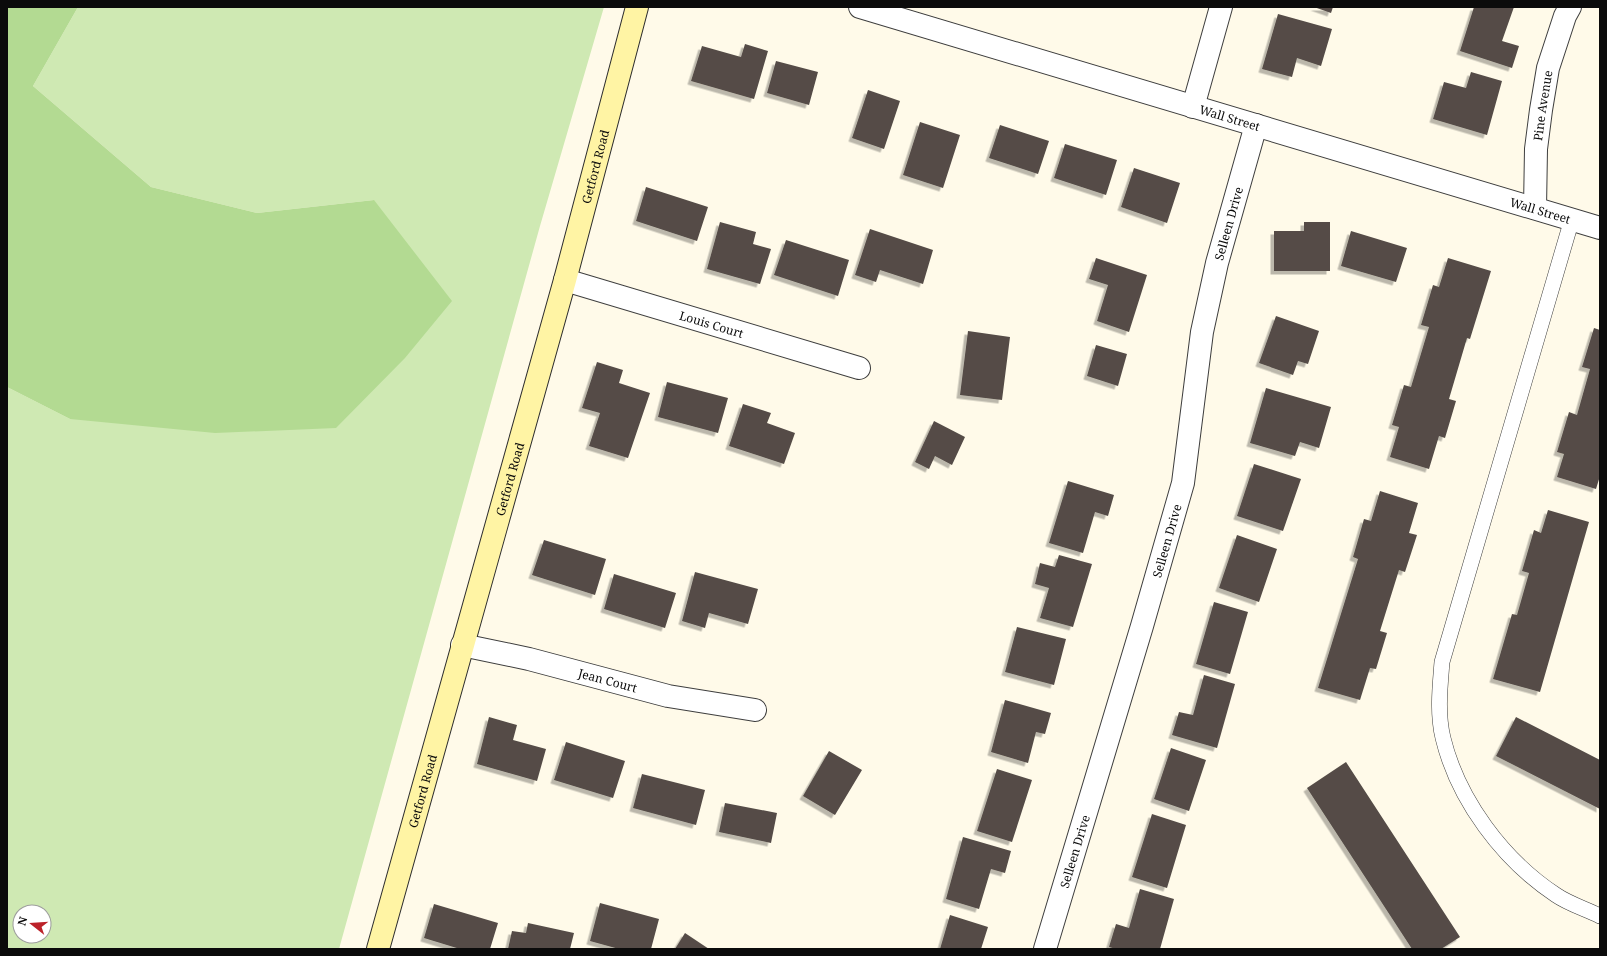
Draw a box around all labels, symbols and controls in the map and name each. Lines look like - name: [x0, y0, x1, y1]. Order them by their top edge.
- street label: Pine Avenue: [1529, 69, 1556, 142]
- street label: Wall Street: [1197, 100, 1262, 135]
- street label: Getford Road: [577, 127, 613, 205]
- street label: Selleen Drive: [1210, 185, 1247, 262]
- street label: Wall Street: [1508, 193, 1573, 227]
- street label: Louis Court: [677, 306, 746, 342]
- street label: Getford Road: [491, 440, 528, 518]
- street label: Selleen Drive: [1148, 502, 1185, 579]
- street label: Jean Court: [576, 664, 639, 696]
- street label: Getford Road: [404, 752, 441, 830]
- street label: Selleen Drive: [1055, 813, 1093, 890]
- north arrow: [12, 904, 52, 944]
- text: N: [14, 914, 30, 927]

